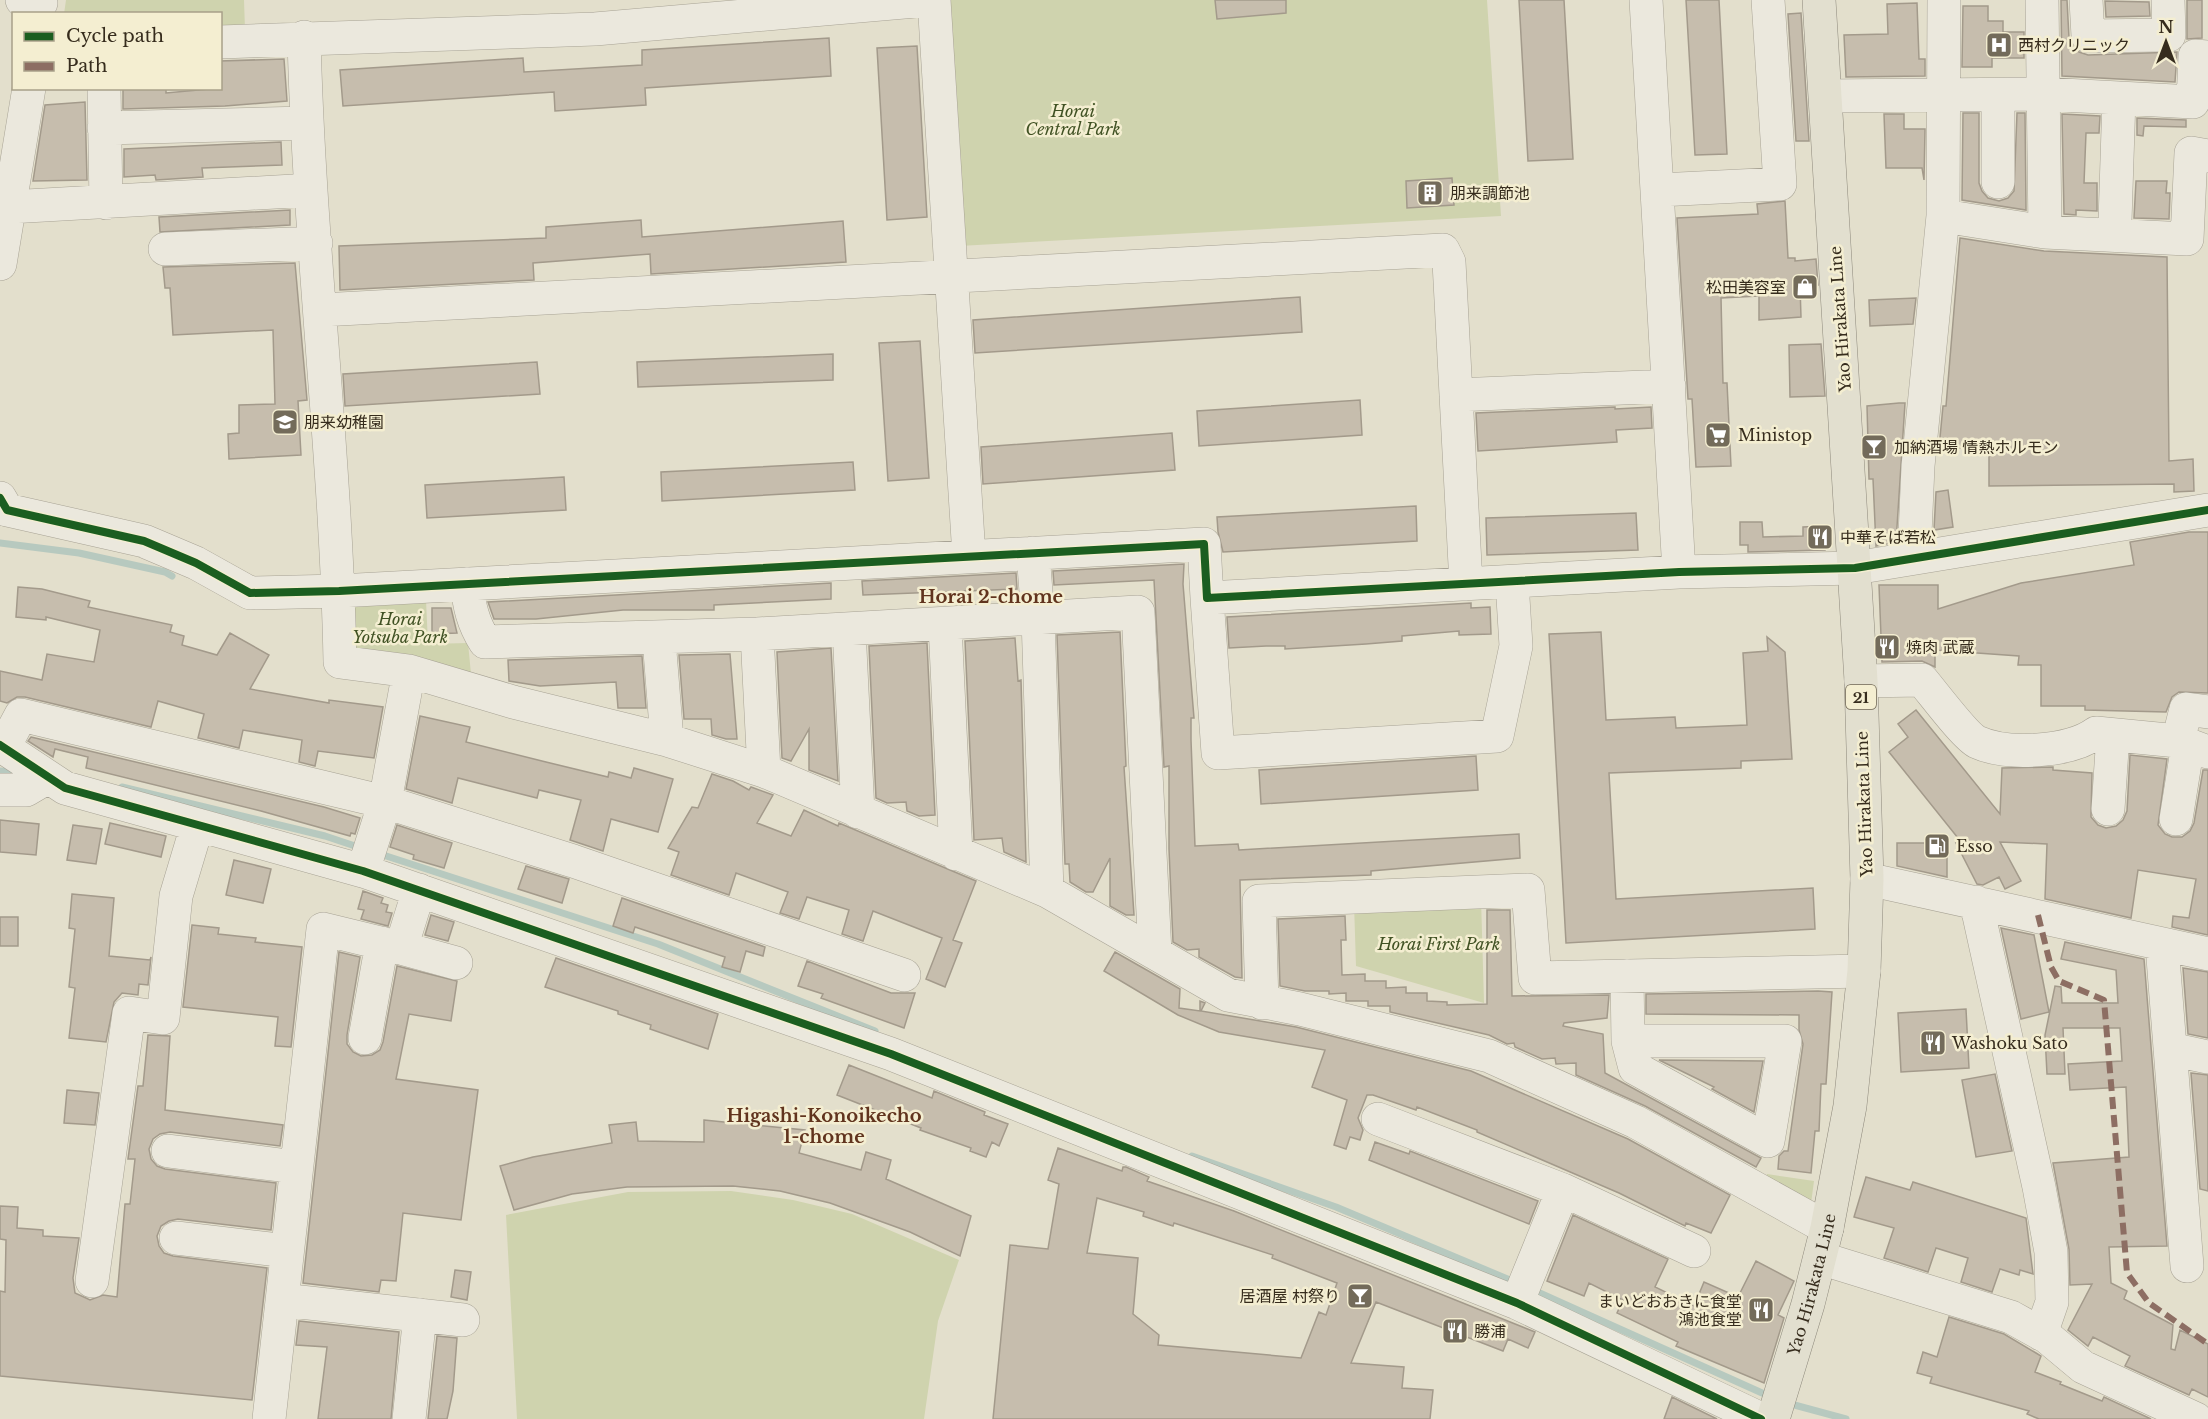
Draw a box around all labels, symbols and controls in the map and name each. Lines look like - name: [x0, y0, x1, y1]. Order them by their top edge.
- legend: [12, 12, 222, 90]
- north arrow: [2136, 12, 2196, 72]
- text: N: [2158, 17, 2174, 37]
- text: Cycle path: [66, 25, 164, 47]
- hospital icon: 西村クリニック: [1984, 30, 2014, 60]
- place label: 西村クリニック: [2018, 35, 2130, 55]
- text: Path: [66, 55, 107, 77]
- park label: Horai Central Park: [1026, 101, 1120, 139]
- building icon: 朋来調節池: [1415, 178, 1445, 208]
- place label: 朋来調節池: [1450, 183, 1530, 203]
- street label: Yao Hirakata Line: [1825, 245, 1855, 394]
- shop icon: 松田美容室: [1790, 272, 1820, 302]
- place label: 松田美容室: [1706, 277, 1786, 297]
- school or university icon: 朋来幼稚園: [270, 407, 300, 437]
- place label: 朋来幼稚園: [304, 412, 384, 432]
- supermarket icon: Ministop: [1703, 420, 1733, 450]
- place label: Ministop: [1738, 425, 1812, 445]
- bar icon: 加納酒場 情熱ホルモン: [1859, 432, 1889, 462]
- place label: 加納酒場 情熱ホルモン: [1894, 437, 2059, 457]
- restaurant icon: 中華そば若松: [1805, 522, 1835, 552]
- place label: 中華そば若松: [1840, 527, 1936, 547]
- district label: Horai 2-chome: [919, 586, 1063, 608]
- park label: Horai Yotsuba Park: [352, 609, 448, 647]
- restaurant icon: 焼肉 武蔵: [1872, 632, 1902, 662]
- place label: 焼肉 武蔵: [1906, 637, 1975, 657]
- road number: 21: [1846, 685, 1876, 709]
- street label: Yao Hirakata Line: [1851, 731, 1877, 878]
- fuel station icon: Esso: [1922, 831, 1952, 861]
- place label: Esso: [1956, 836, 1993, 856]
- park label: Horai First Park: [1377, 934, 1500, 954]
- restaurant icon: Washoku Sato: [1918, 1028, 1948, 1058]
- place label: Washoku Sato: [1951, 1033, 2068, 1053]
- district label: Higashi-Konoikecho 1-chome: [726, 1105, 922, 1148]
- street label: Yao Hirakata Line: [1783, 1212, 1840, 1359]
- bar icon: 居酒屋 村祭り: [1345, 1281, 1375, 1311]
- place label: 居酒屋 村祭り: [1239, 1286, 1340, 1306]
- place label: まいどおおきに食堂 鴻池食堂: [1598, 1291, 1742, 1329]
- restaurant icon: まいどおおきに食堂 鴻池食堂: [1746, 1295, 1776, 1325]
- restaurant icon: 勝浦: [1440, 1316, 1470, 1346]
- place label: 勝浦: [1474, 1321, 1506, 1341]

